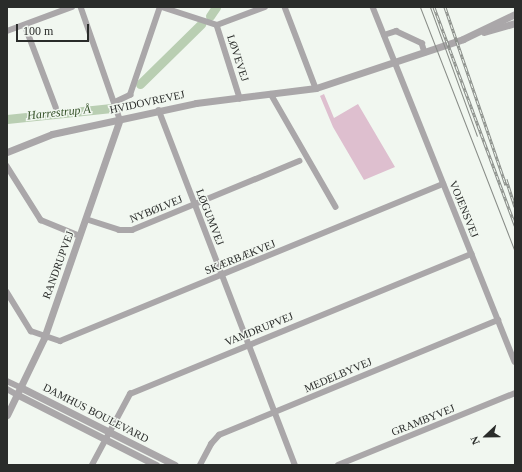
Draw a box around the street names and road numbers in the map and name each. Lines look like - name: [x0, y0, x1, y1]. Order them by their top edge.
- street label: LØVEVEJ: [224, 33, 252, 83]
- street label: HVIDOVREVEJ: [108, 88, 186, 116]
- street label: VOJENSVEJ: [447, 179, 481, 239]
- street label: LØGUMVEJ: [193, 187, 227, 247]
- street label: NYBØLVEJ: [128, 192, 184, 226]
- street label: RANDRUPVEJ: [40, 229, 76, 301]
- street label: SKÆRBÆKVEJ: [203, 237, 277, 277]
- street label: VAMDRUPVEJ: [223, 309, 295, 349]
- street label: MEDELBYVEJ: [302, 355, 374, 395]
- street label: DAMHUS BOULEVARD: [41, 381, 151, 445]
- street label: GRAMBYVEJ: [389, 401, 457, 439]

